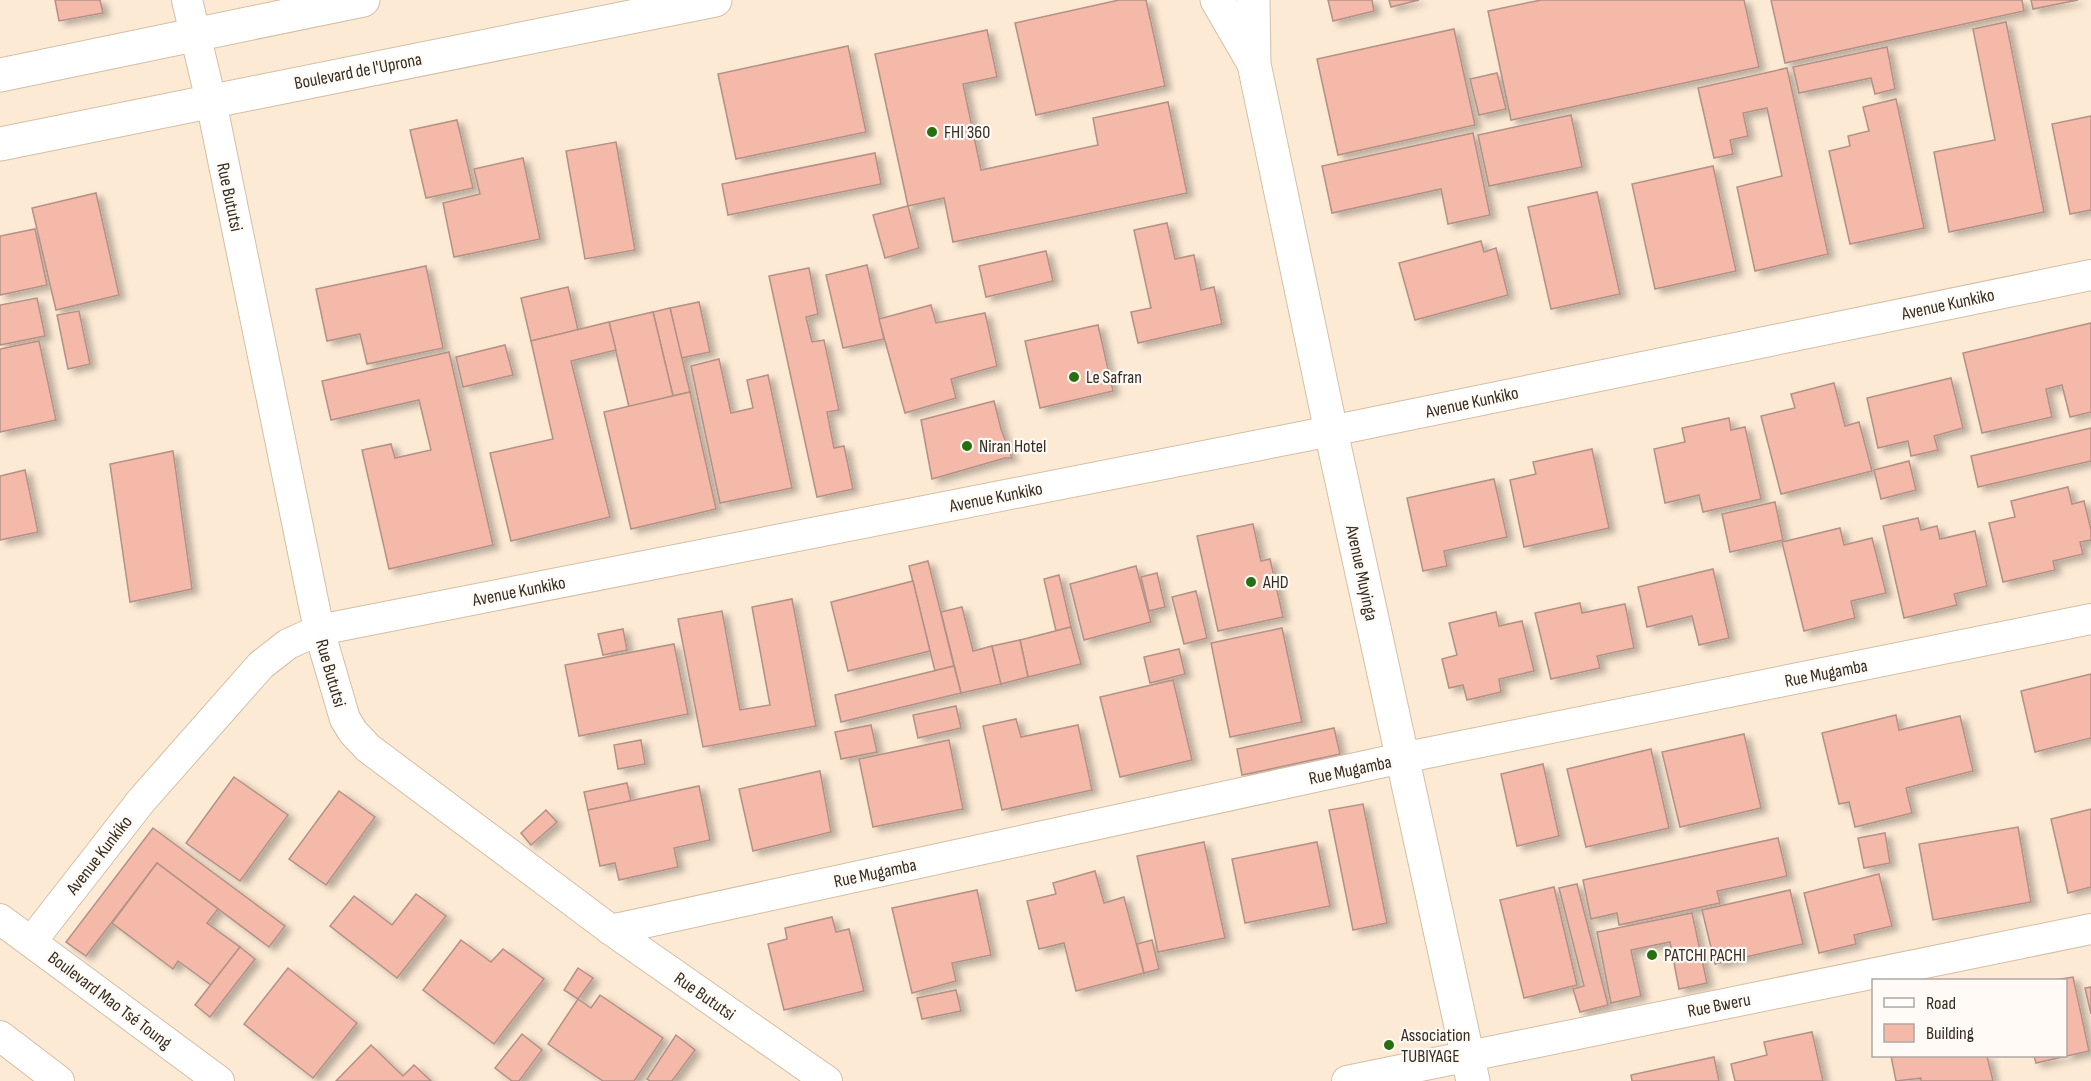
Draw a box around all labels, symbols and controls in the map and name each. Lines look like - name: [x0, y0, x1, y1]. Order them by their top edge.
- street label: Boulevard de l'Uprona: [293, 49, 424, 94]
- place label: FHI 360: [944, 122, 990, 143]
- marker: FHI 360: [925, 125, 939, 139]
- street label: Rue Bututsi: [212, 161, 247, 233]
- street label: Avenue Kunkiko: [1899, 284, 1996, 325]
- place label: Le Safran: [1086, 367, 1142, 388]
- marker: Le Safran: [1067, 370, 1081, 384]
- street label: Avenue Kunkiko: [1423, 382, 1520, 423]
- place label: Niran Hotel: [979, 436, 1046, 457]
- marker: Niran Hotel: [960, 439, 974, 453]
- street label: Avenue Kunkiko: [947, 478, 1044, 517]
- street label: Avenue Muyinga: [1341, 523, 1382, 623]
- street label: Avenue Kunkiko: [470, 572, 567, 611]
- place label: AHD: [1262, 572, 1289, 593]
- marker: AHD: [1244, 575, 1258, 589]
- street label: Rue Bututsi: [311, 637, 350, 710]
- street label: Rue Mugamba: [1783, 655, 1869, 692]
- street label: Rue Mugamba: [1307, 751, 1393, 789]
- street label: Avenue Kunkiko: [61, 812, 137, 900]
- street label: Rue Mugamba: [832, 854, 918, 892]
- place label: PATCHI PACHI: [1664, 945, 1746, 966]
- street label: Boulevard Mao Tsé Toung: [44, 947, 176, 1054]
- marker: PATCHI PACHI: [1645, 948, 1659, 962]
- street label: Rue Bututsi: [670, 968, 739, 1025]
- legend: [1872, 979, 2067, 1057]
- street label: Rue Bweru: [1686, 989, 1752, 1022]
- text: Road: [1926, 993, 1956, 1014]
- text: Building: [1926, 1023, 1974, 1044]
- place label: Association TUBIYAGE: [1400, 1025, 1470, 1067]
- marker: Association TUBIYAGE: [1382, 1038, 1396, 1052]

